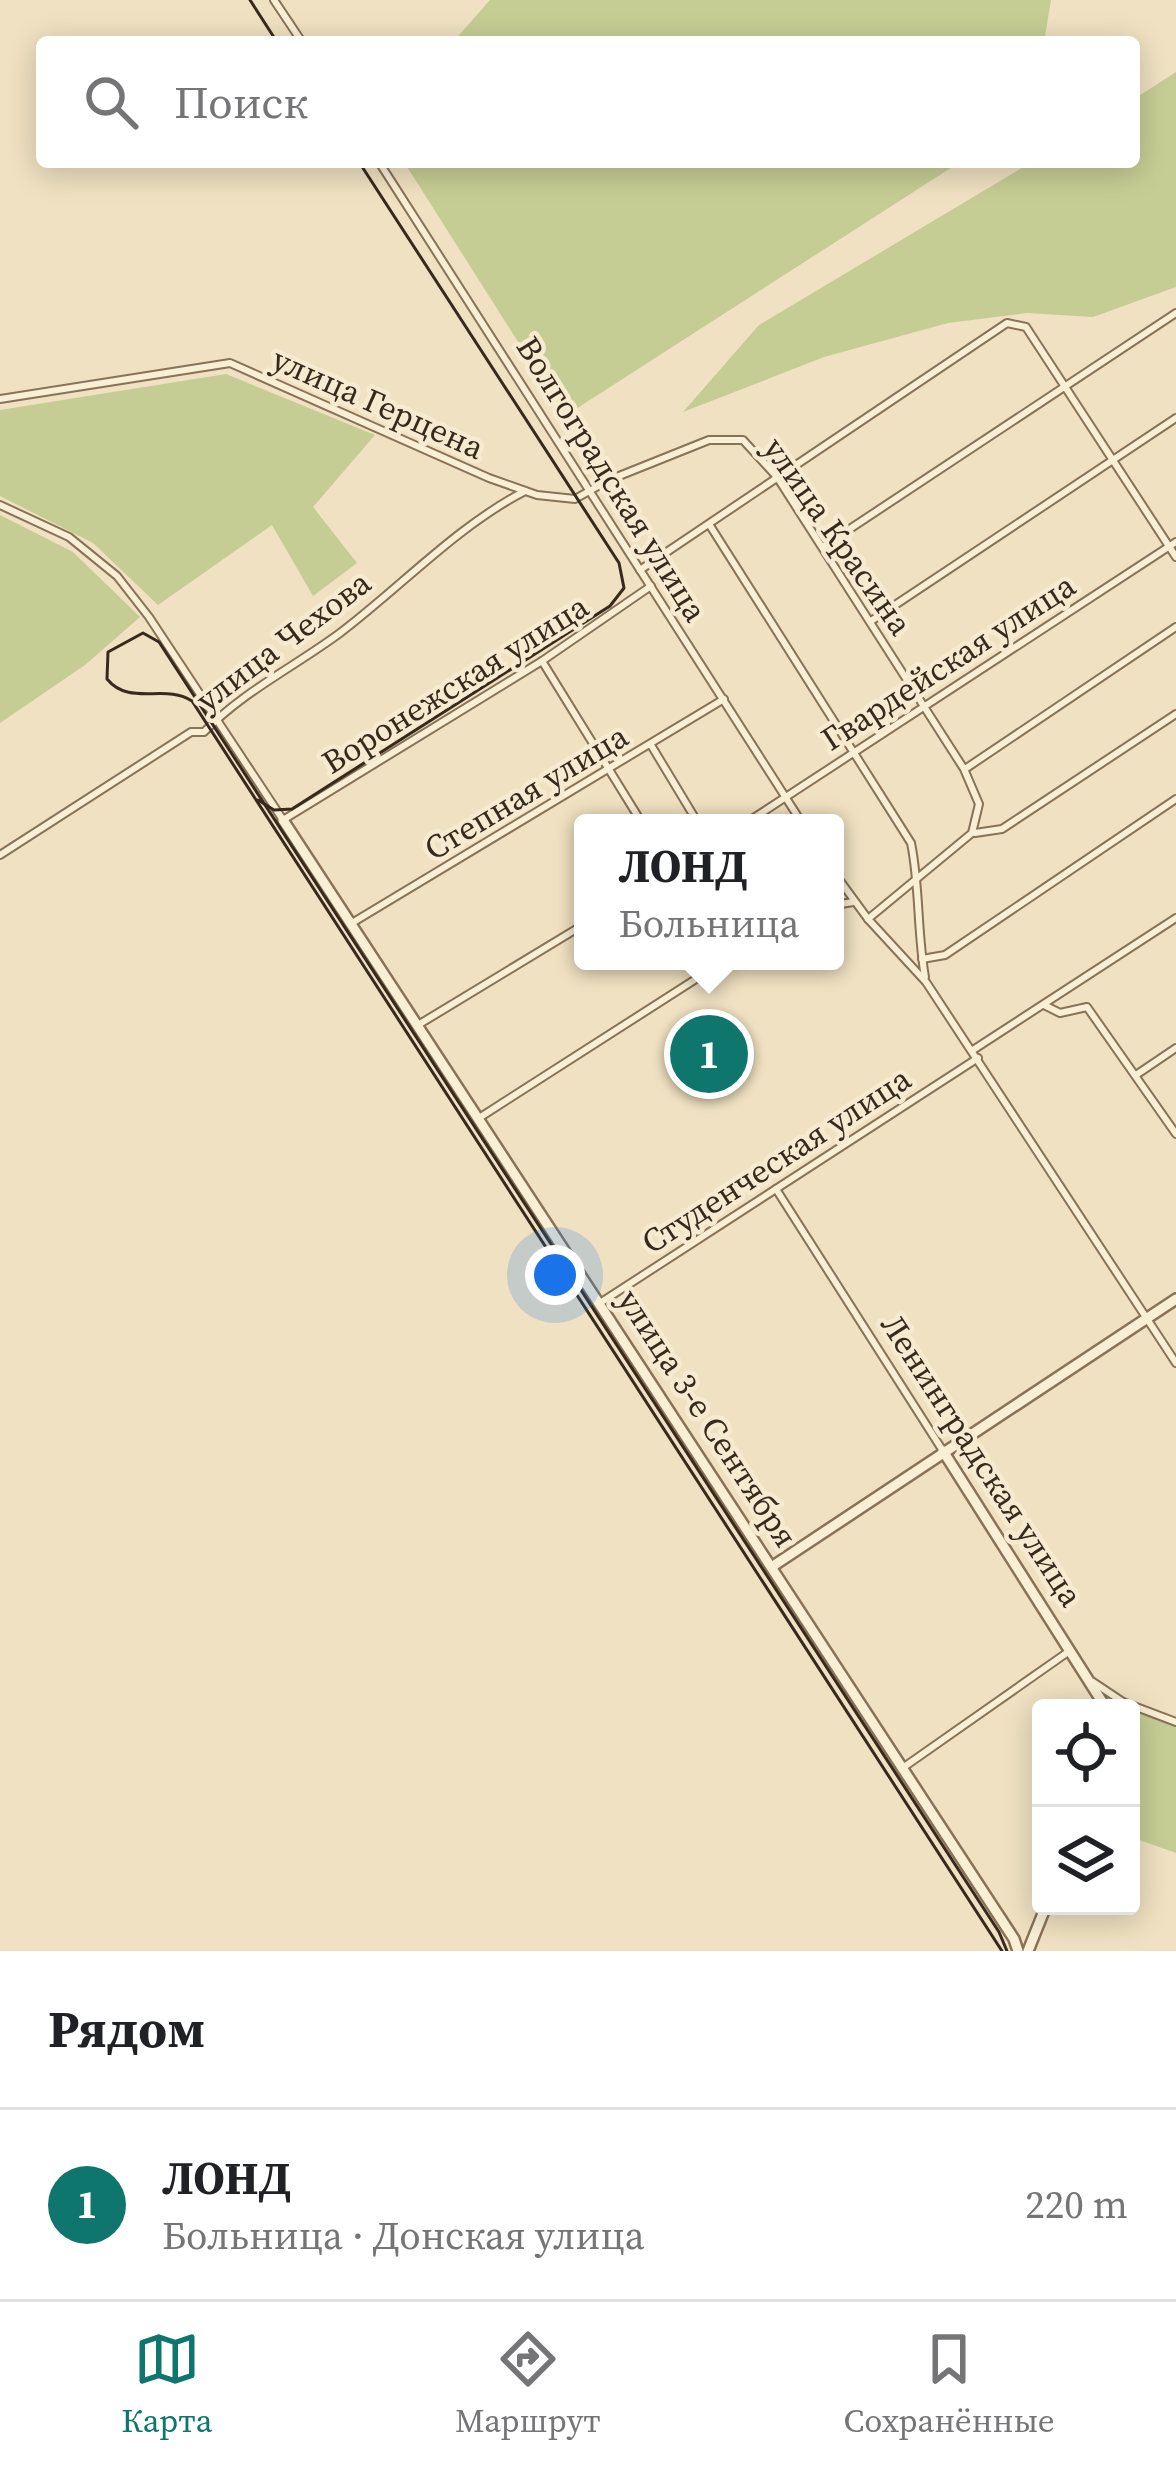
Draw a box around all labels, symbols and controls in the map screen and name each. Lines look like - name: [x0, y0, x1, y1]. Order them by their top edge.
- search box: [36, 36, 1140, 168]
- icon: search: [78, 69, 144, 135]
- text: Поиск: [174, 71, 308, 133]
- street label: Волгоградская улица: [506, 328, 718, 630]
- street label: улица Герцена: [265, 336, 491, 470]
- street label: улица Красина: [753, 428, 923, 644]
- street label: улица Чехова: [186, 560, 380, 722]
- street label: Гвардейская улица: [812, 563, 1084, 761]
- street label: Воронежская улица: [313, 584, 597, 784]
- street label: Степная улица: [416, 713, 636, 871]
- popup: [574, 814, 844, 970]
- text: ЛОНД: [619, 835, 747, 897]
- text: Больница: [619, 897, 799, 950]
- pin: 1: [670, 1009, 748, 1099]
- street label: Студенческая улица: [633, 1056, 919, 1264]
- your location: [525, 1245, 585, 1305]
- street label: улица 3-е Сентября: [608, 1280, 808, 1556]
- street label: Ленинградская улица: [870, 1305, 1094, 1615]
- map controls: [1032, 1699, 1140, 1915]
- button: locate: [1032, 1699, 1140, 1807]
- button: layers: [1032, 1807, 1140, 1915]
- text: Рядом: [48, 1994, 205, 2064]
- text: ЛОНД: [162, 2147, 291, 2209]
- text: 1: [76, 2178, 98, 2231]
- text: 220 m: [1025, 2178, 1128, 2231]
- text: Больница · Донская улица: [162, 2209, 645, 2262]
- tab: Карта: [121, 2326, 212, 2443]
- tab: Маршрут: [455, 2326, 601, 2443]
- tab: Сохранённые: [843, 2326, 1055, 2443]

